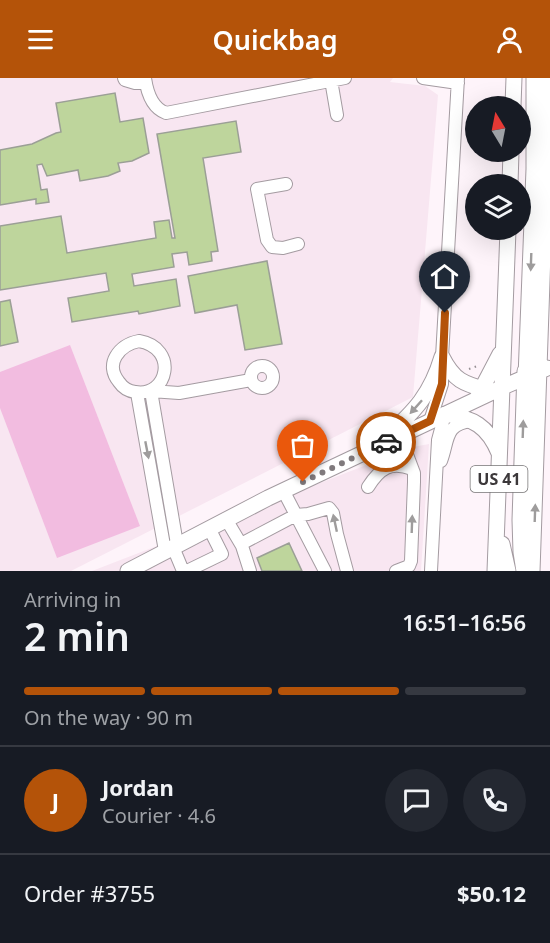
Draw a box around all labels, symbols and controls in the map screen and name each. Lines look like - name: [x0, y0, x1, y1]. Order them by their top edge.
- text: Quickbag: [212, 21, 338, 58]
- icon: menu: [24, 23, 57, 56]
- icon: person: [493, 23, 526, 56]
- north arrow: [465, 96, 531, 162]
- map controls: [465, 96, 531, 240]
- button: layers: [465, 174, 531, 240]
- pin: [419, 251, 470, 313]
- one-way arrow: [526, 253, 535, 272]
- icon: home: [428, 260, 461, 293]
- one-way arrow: [409, 400, 423, 415]
- courier: [356, 412, 416, 472]
- one-way arrow: [518, 419, 528, 438]
- pin: [277, 420, 328, 482]
- icon: car: [370, 426, 403, 459]
- icon: bag: [286, 429, 319, 462]
- one-way arrow: [143, 441, 152, 460]
- road number: US 41: [470, 466, 528, 492]
- one-way arrow: [530, 503, 539, 522]
- one-way arrow: [330, 513, 339, 532]
- one-way arrow: [408, 515, 417, 534]
- text: Arriving in: [24, 586, 121, 613]
- text: 16:51–16:56: [402, 607, 526, 637]
- text: 2 min: [24, 609, 130, 662]
- text: On the way · 90 m: [24, 704, 193, 731]
- button: chat: [385, 769, 448, 832]
- button: phone: [463, 769, 526, 832]
- text: Jordan: [102, 772, 174, 802]
- text: J: [52, 785, 59, 815]
- text: Courier · 4.6: [102, 802, 216, 829]
- text: Order #3755: [24, 878, 155, 908]
- text: $50.12: [457, 878, 526, 908]

